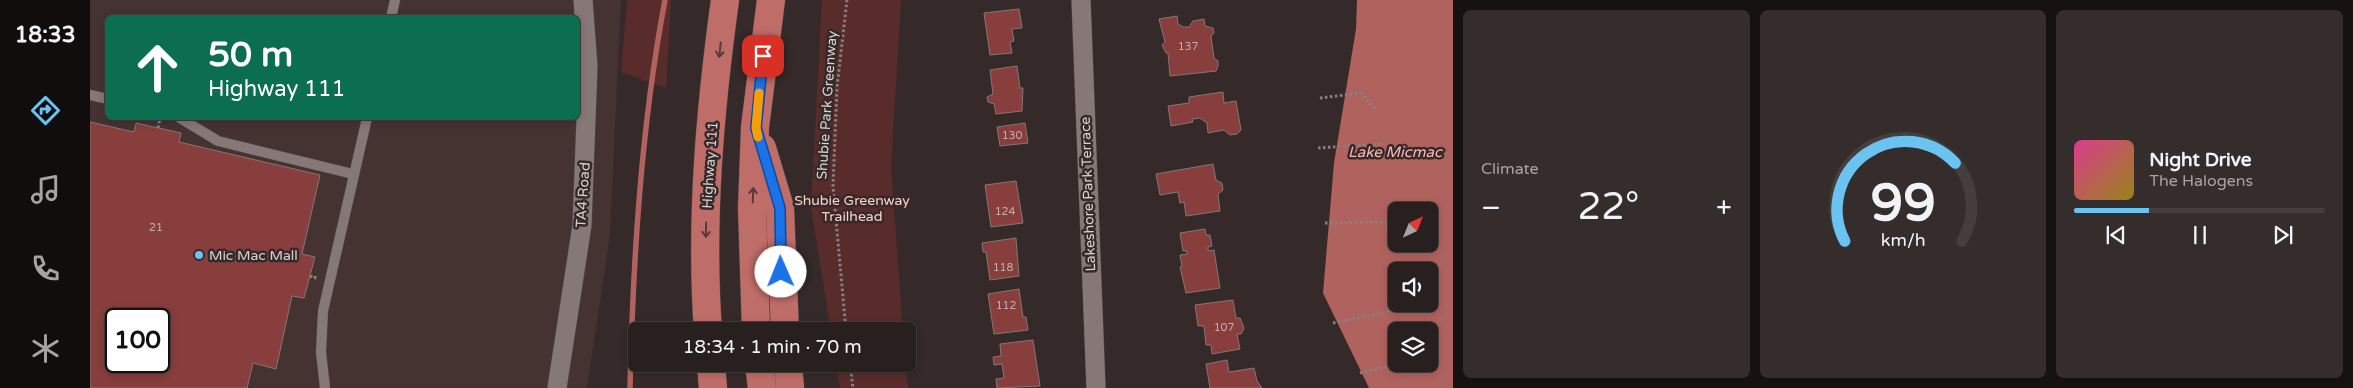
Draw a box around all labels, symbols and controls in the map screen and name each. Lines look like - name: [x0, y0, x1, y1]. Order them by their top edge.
- text: 18:33: [15, 22, 75, 48]
- street label: Shubie Park Greenway: [813, 30, 841, 180]
- text: 50 m: [208, 34, 293, 76]
- icon: ahead: [125, 35, 190, 100]
- pin: [742, 35, 784, 77]
- house number: 137: [1178, 40, 1198, 53]
- one-way arrow: [715, 42, 725, 58]
- icon: arrive: [749, 42, 777, 70]
- text: Highway 111: [208, 76, 345, 102]
- icon: directions: [28, 93, 63, 128]
- street label: Lakeshore Park Terrace: [1077, 116, 1099, 272]
- street label: Highway 111: [698, 121, 722, 209]
- house number: 130: [1002, 129, 1022, 142]
- water label: Lake Micmac: [1348, 143, 1444, 161]
- text: Night Drive: [2149, 149, 2251, 171]
- text: Climate: [1481, 159, 1539, 179]
- street label: TA4 Road: [572, 162, 594, 228]
- text: The Halogens: [2149, 171, 2253, 191]
- icon: music: [28, 172, 63, 207]
- text: 99: [1870, 172, 1936, 235]
- text: 22°: [1577, 184, 1639, 230]
- one-way arrow: [748, 187, 758, 204]
- text: −: [1481, 191, 1501, 225]
- text: +: [1716, 191, 1732, 225]
- park label: Shubie Greenway Trailhead: [794, 192, 910, 225]
- north arrow: [1388, 202, 1438, 252]
- map controls: [1388, 202, 1438, 372]
- house number: 124: [995, 205, 1015, 218]
- house number: 21: [149, 221, 163, 234]
- one-way arrow: [701, 221, 711, 237]
- icon: previous: [2102, 221, 2130, 249]
- icon: pause: [2186, 221, 2214, 249]
- icon: next: [2269, 221, 2297, 249]
- text: km/h: [1881, 230, 1925, 251]
- position arrow: [754, 245, 806, 297]
- place label: Mic Mac Mall: [209, 247, 298, 264]
- marker: Mic Mac Mall: [193, 249, 205, 261]
- icon: phone: [28, 251, 63, 286]
- house number: 118: [993, 261, 1013, 274]
- button: sound: [1388, 262, 1438, 312]
- house number: 112: [996, 299, 1016, 312]
- speed limit sign: 100: [105, 308, 170, 373]
- house number: 107: [1214, 321, 1234, 334]
- button: layers: [1388, 322, 1438, 372]
- icon: climate: [28, 331, 63, 366]
- text: 18:34 · 1 min · 70 m: [682, 336, 862, 358]

